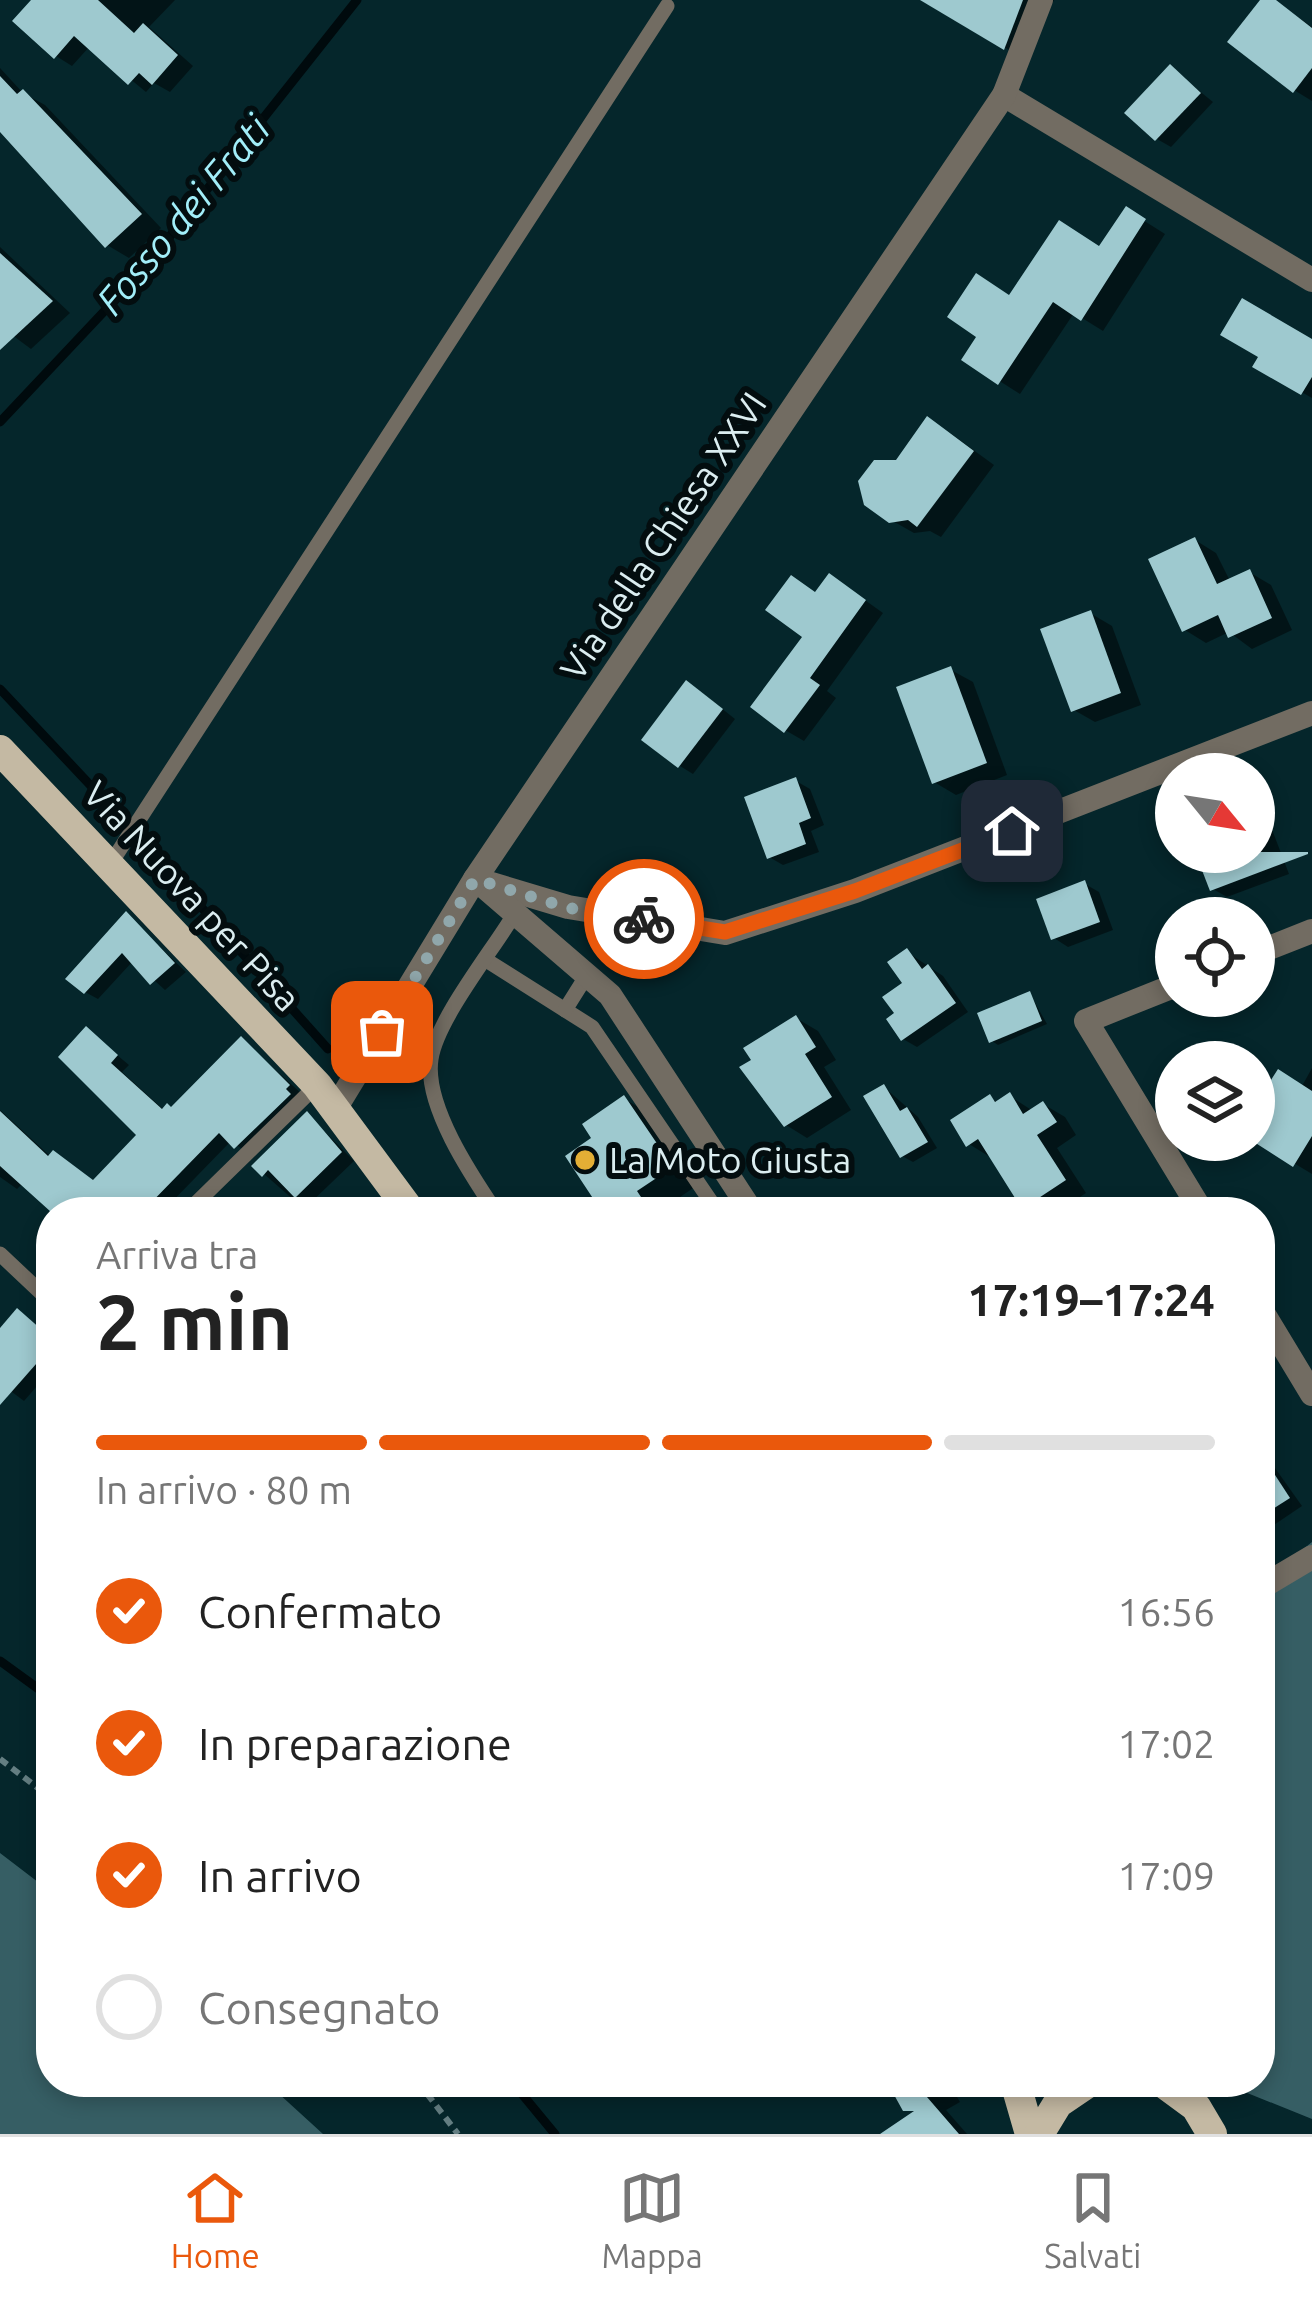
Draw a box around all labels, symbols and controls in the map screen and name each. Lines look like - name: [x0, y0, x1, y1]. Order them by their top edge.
- water label: Fosso dei Frati: [87, 106, 279, 322]
- street label: Via della Chiesa XXVI: [551, 384, 774, 687]
- north arrow: [1155, 753, 1275, 873]
- map controls: [1155, 753, 1275, 1161]
- street label: Via Nuova per Pisa: [76, 773, 309, 1019]
- pin: [961, 780, 1063, 882]
- icon: home: [979, 798, 1045, 864]
- courier: [584, 859, 704, 979]
- icon: bike: [611, 886, 677, 952]
- button: locate: [1155, 897, 1275, 1017]
- pin: [331, 981, 433, 1083]
- icon: bag: [349, 999, 415, 1065]
- button: layers: [1155, 1041, 1275, 1161]
- place label: La Moto Giusta: [609, 1139, 851, 1180]
- marker: La Moto Giusta: [572, 1147, 598, 1173]
- text: Arriva tra: [96, 1233, 258, 1276]
- text: 17:19–17:24: [967, 1274, 1215, 1325]
- text: 2 min: [96, 1277, 293, 1365]
- text: In arrivo · 80 m: [96, 1468, 352, 1511]
- icon: check: [96, 1578, 162, 1644]
- text: Confermato: [198, 1586, 442, 1637]
- text: 16:56: [1117, 1590, 1215, 1633]
- icon: check: [96, 1710, 162, 1776]
- text: In preparazione: [198, 1718, 512, 1769]
- text: 17:02: [1117, 1722, 1215, 1765]
- icon: check: [96, 1842, 162, 1908]
- text: In arrivo: [198, 1850, 362, 1901]
- text: 17:09: [1117, 1854, 1215, 1897]
- text: Consegnato: [198, 1982, 441, 2033]
- tab: Home: [171, 2165, 260, 2274]
- tab: Mappa: [601, 2165, 703, 2274]
- tab: Salvati: [1044, 2165, 1141, 2274]

